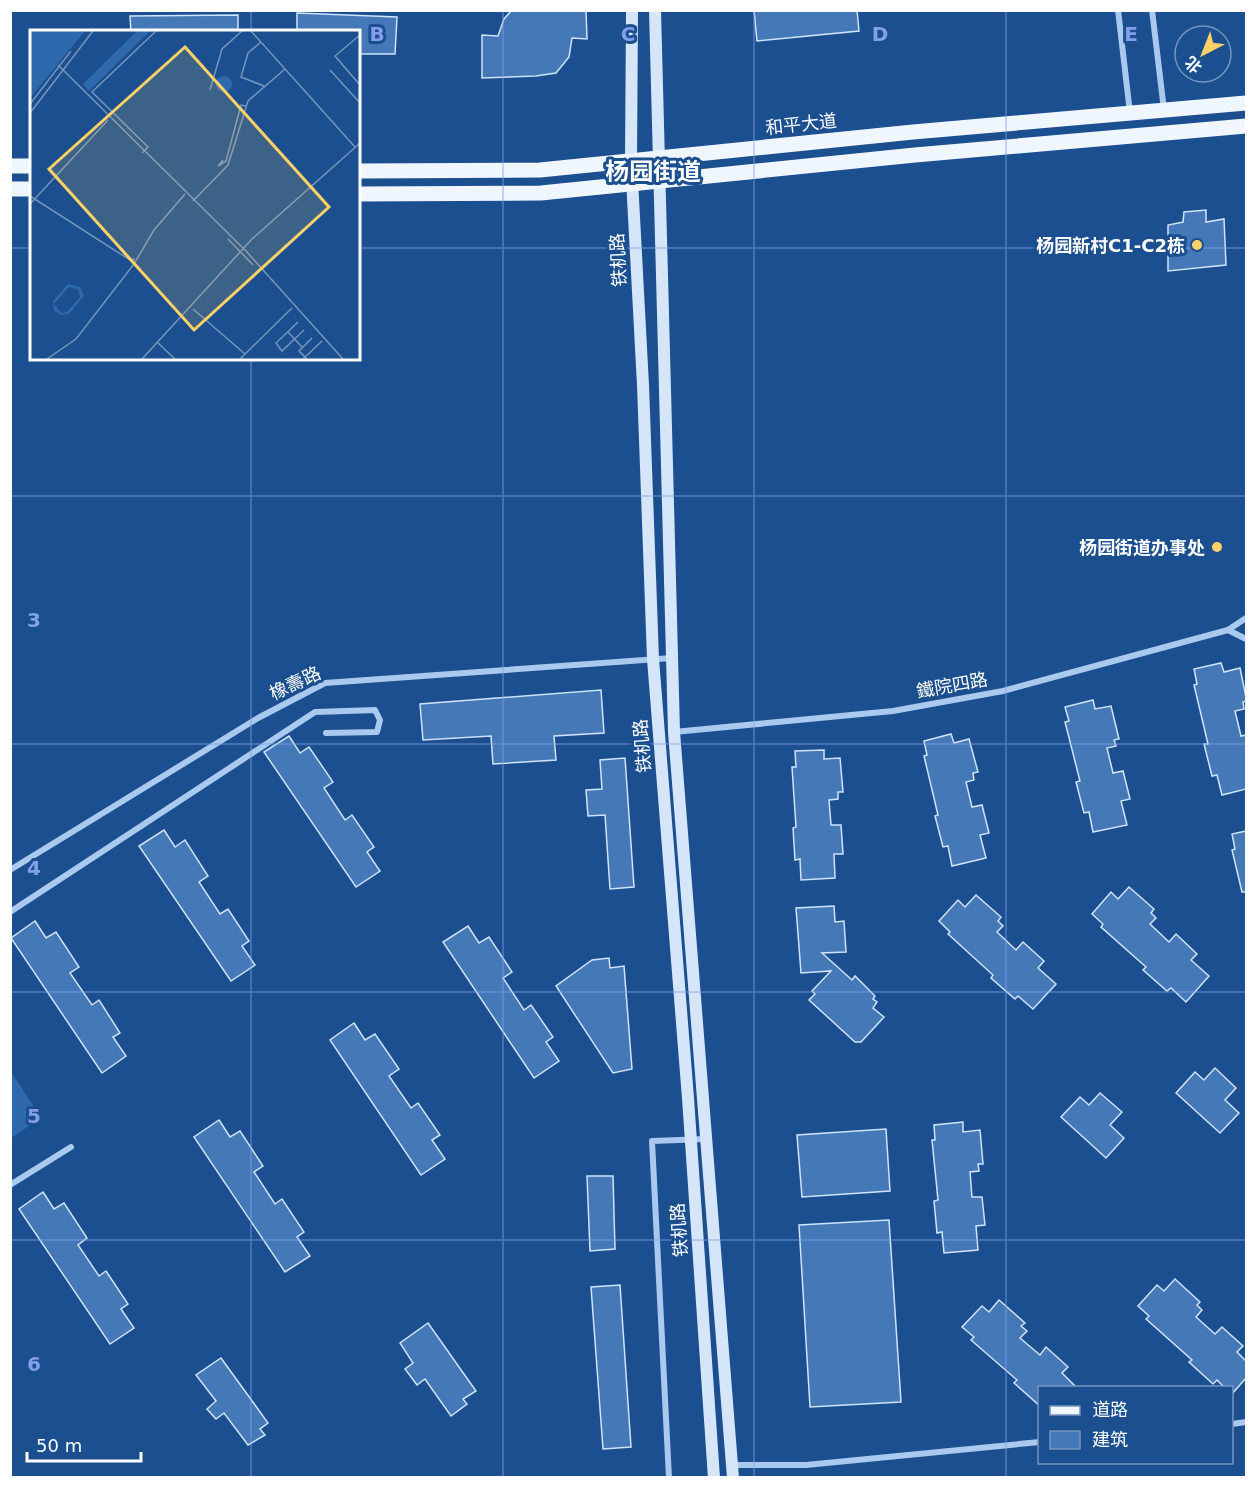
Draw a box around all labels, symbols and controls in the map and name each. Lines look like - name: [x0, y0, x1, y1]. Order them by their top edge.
- text: B: [369, 22, 385, 46]
- text: C: [621, 22, 635, 46]
- text: D: [872, 22, 888, 46]
- text: E: [1124, 22, 1138, 46]
- north arrow: [1173, 24, 1233, 84]
- inset map: [30, 30, 360, 360]
- text: 北: [1181, 52, 1206, 77]
- street label: 和平大道: [764, 110, 838, 138]
- district label: 杨园街道: [605, 158, 701, 186]
- street label: 铁机路: [606, 232, 630, 288]
- place label: 杨园新村C1-C2栋: [1036, 235, 1185, 256]
- marker: 杨园新村C1-C2栋: [1190, 238, 1204, 252]
- place label: 杨园街道办事处: [1079, 537, 1205, 558]
- marker: 杨园街道办事处: [1210, 540, 1224, 554]
- text: 3: [27, 608, 41, 632]
- street label: 橡壽路: [266, 662, 324, 704]
- street label: 鐵院四路: [915, 668, 989, 702]
- street label: 铁机路: [629, 718, 655, 774]
- text: 4: [27, 856, 41, 880]
- text: 5: [27, 1104, 41, 1128]
- street label: 铁机路: [667, 1202, 691, 1258]
- text: 6: [27, 1352, 41, 1376]
- legend: [1038, 1386, 1233, 1464]
- text: 道路: [1092, 1399, 1128, 1420]
- scale bar: [27, 1425, 141, 1463]
- text: 建筑: [1092, 1429, 1128, 1450]
- text: 50 m: [36, 1435, 82, 1456]

